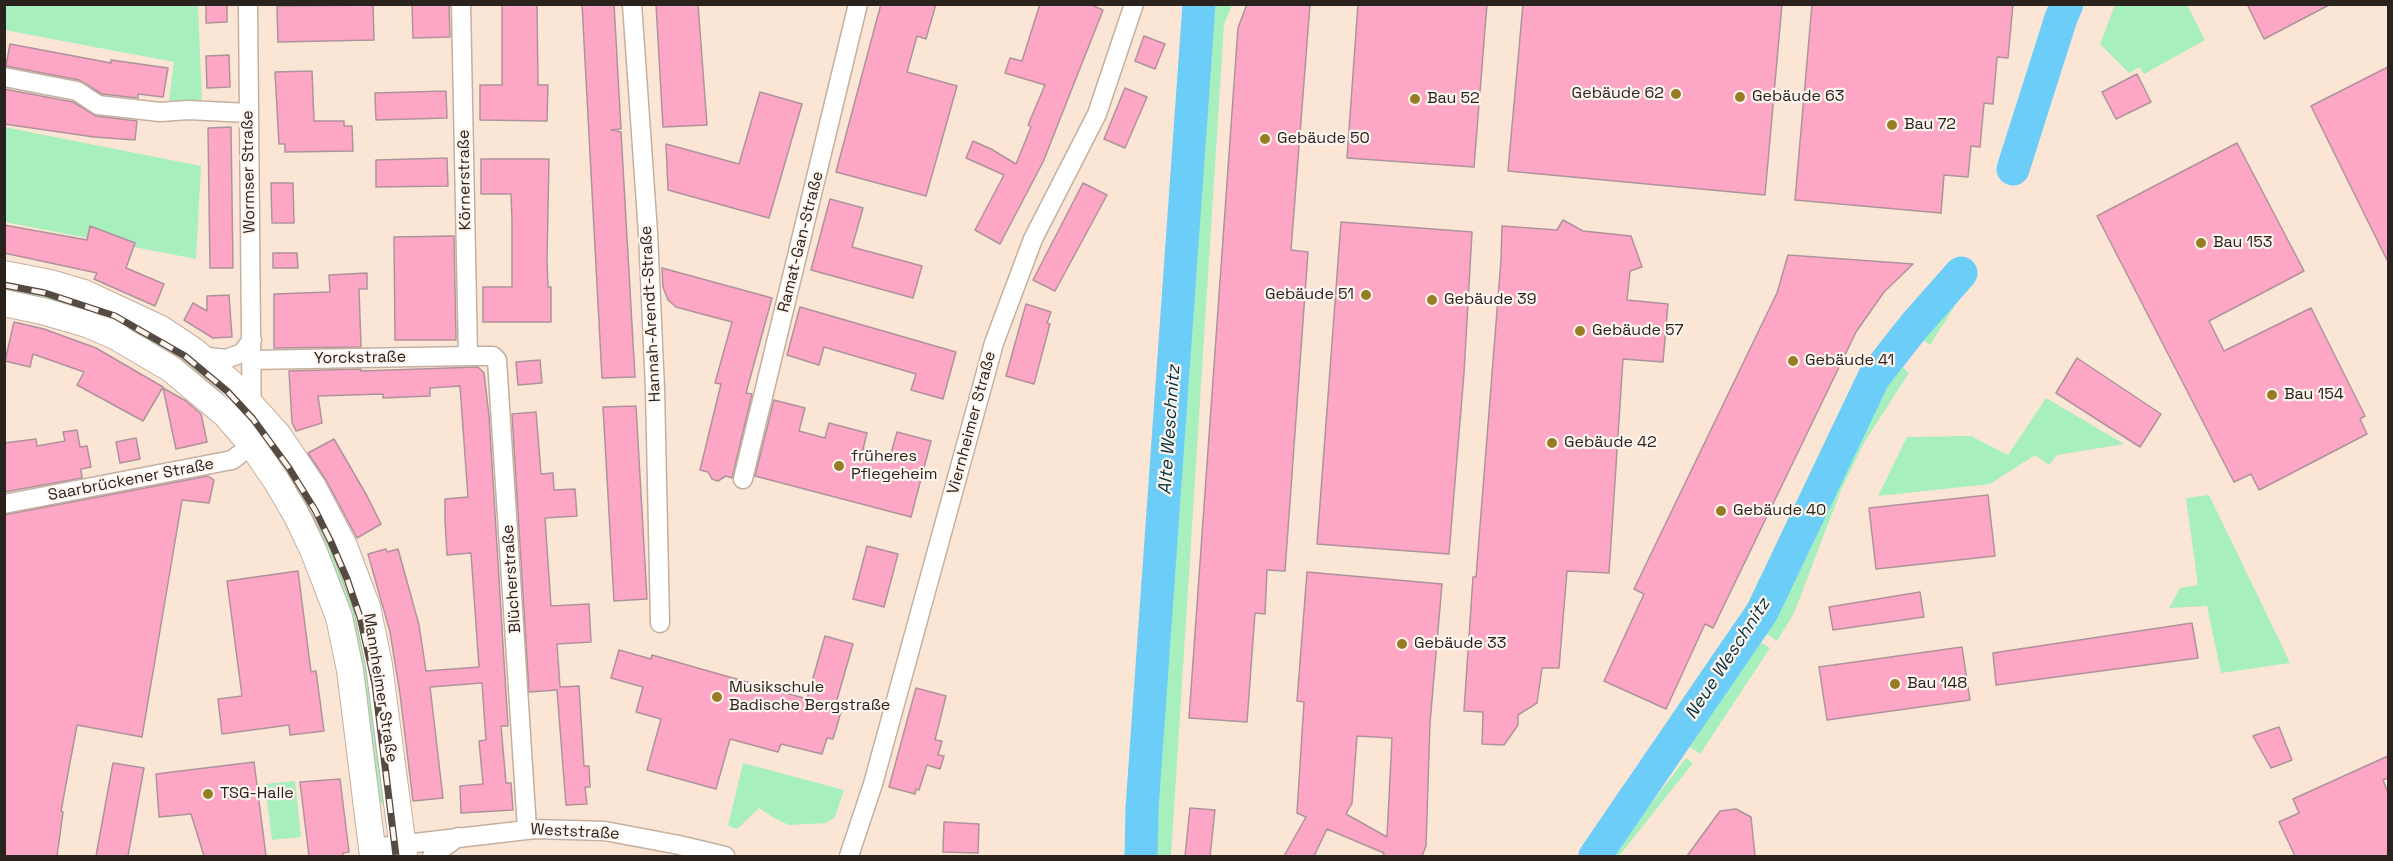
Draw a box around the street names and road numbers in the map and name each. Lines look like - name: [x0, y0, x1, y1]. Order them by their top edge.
- street label: Wormser Straße: [238, 110, 260, 234]
- street label: Körnerstraße: [455, 130, 475, 230]
- street label: Ramat-Gan-Straße: [774, 170, 828, 314]
- street label: Hannah-Arendt-Straße: [637, 225, 665, 403]
- street label: Yorckstraße: [314, 348, 406, 368]
- street label: Viernheimer Straße: [944, 349, 1000, 497]
- street label: Saarbrückener Straße: [46, 454, 216, 506]
- street label: Blücherstraße: [499, 524, 525, 634]
- street label: Mannheimer Straße: [359, 612, 401, 764]
- street label: Weststraße: [530, 820, 620, 844]

